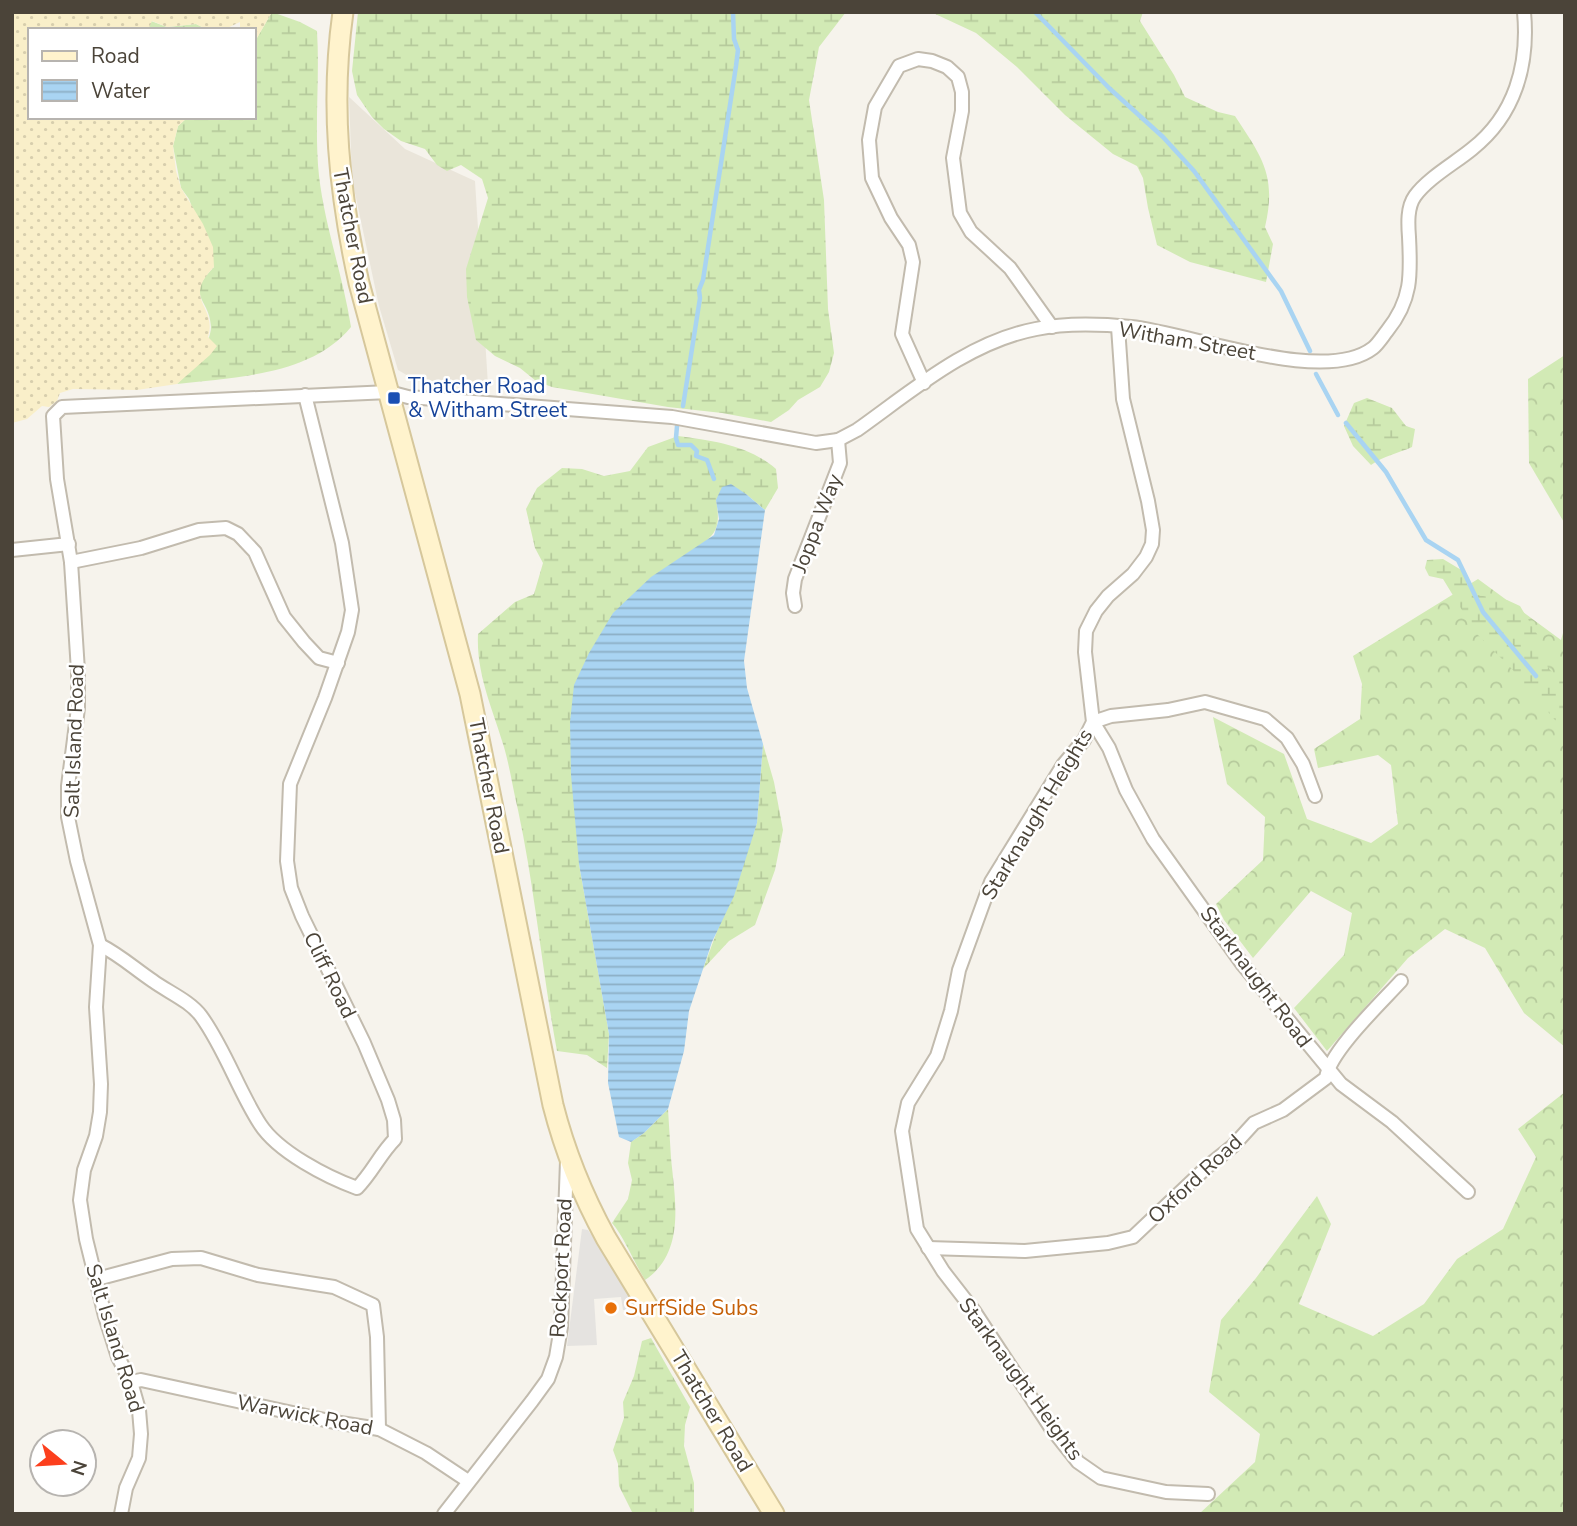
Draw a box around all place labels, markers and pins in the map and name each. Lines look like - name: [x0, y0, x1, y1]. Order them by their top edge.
- place label: Thatcher Road & Witham Street: [408, 372, 568, 424]
- marker: Thatcher Road & Witham Street: [386, 390, 402, 406]
- place label: SurfSide Subs: [625, 1294, 758, 1322]
- marker: SurfSide Subs: [603, 1300, 619, 1316]

